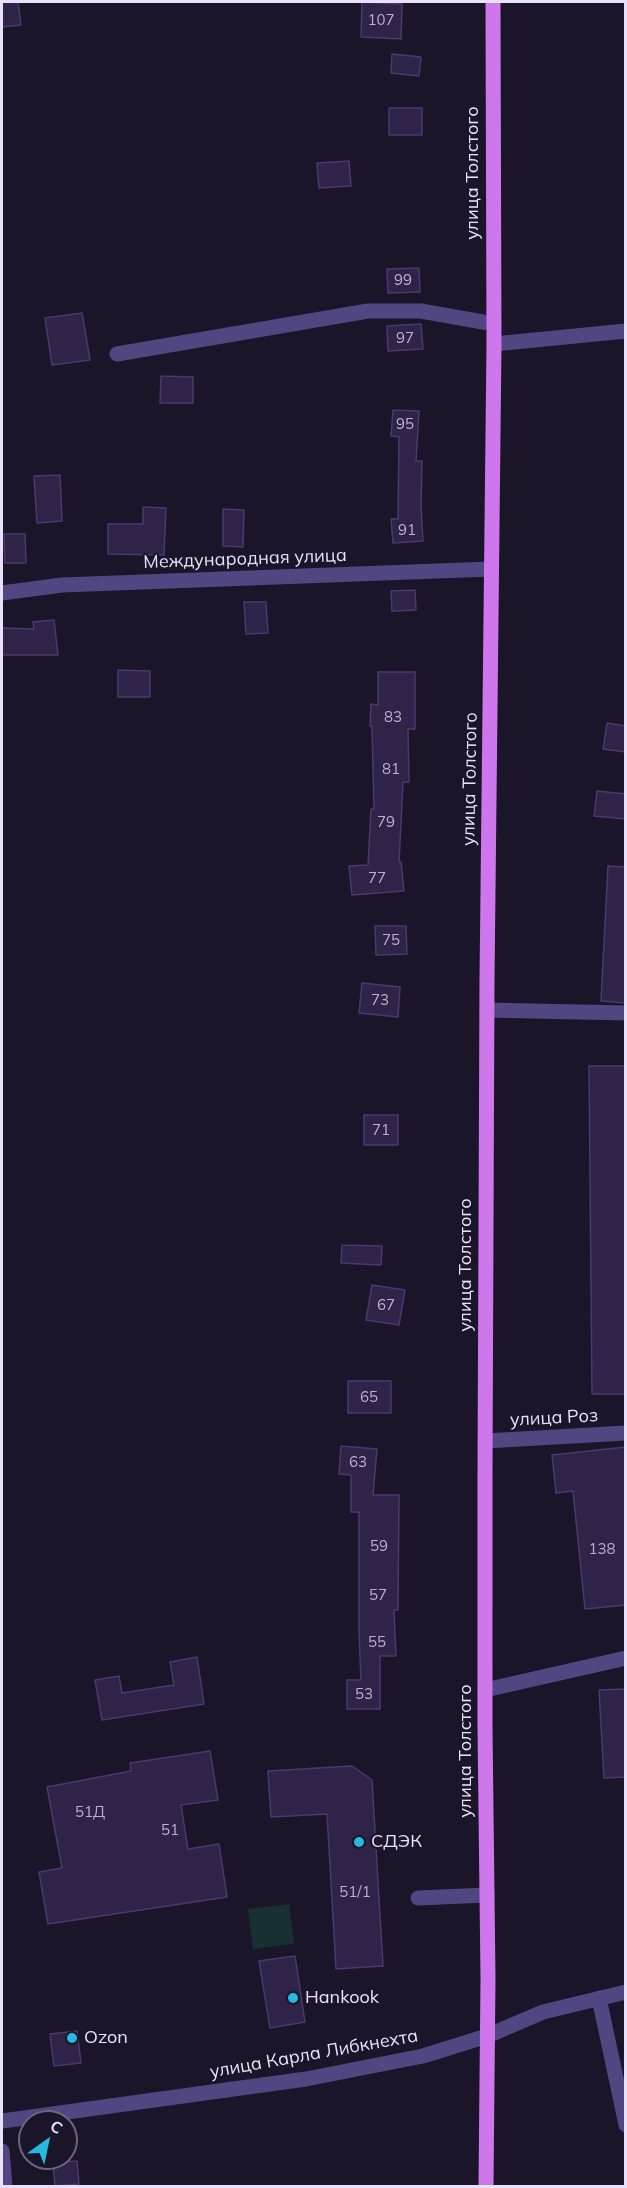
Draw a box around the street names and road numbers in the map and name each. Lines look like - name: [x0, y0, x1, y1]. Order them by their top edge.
- street label: улица Толстого: [462, 106, 484, 240]
- street label: Международная улица: [143, 545, 347, 573]
- street label: улица Толстого: [458, 712, 482, 846]
- street label: улица Толстого: [455, 1198, 477, 1332]
- street label: улица Роз: [509, 1405, 599, 1431]
- street label: улица Толстого: [455, 1684, 477, 1818]
- street label: улица Карла Либкнехта: [208, 2025, 420, 2083]

